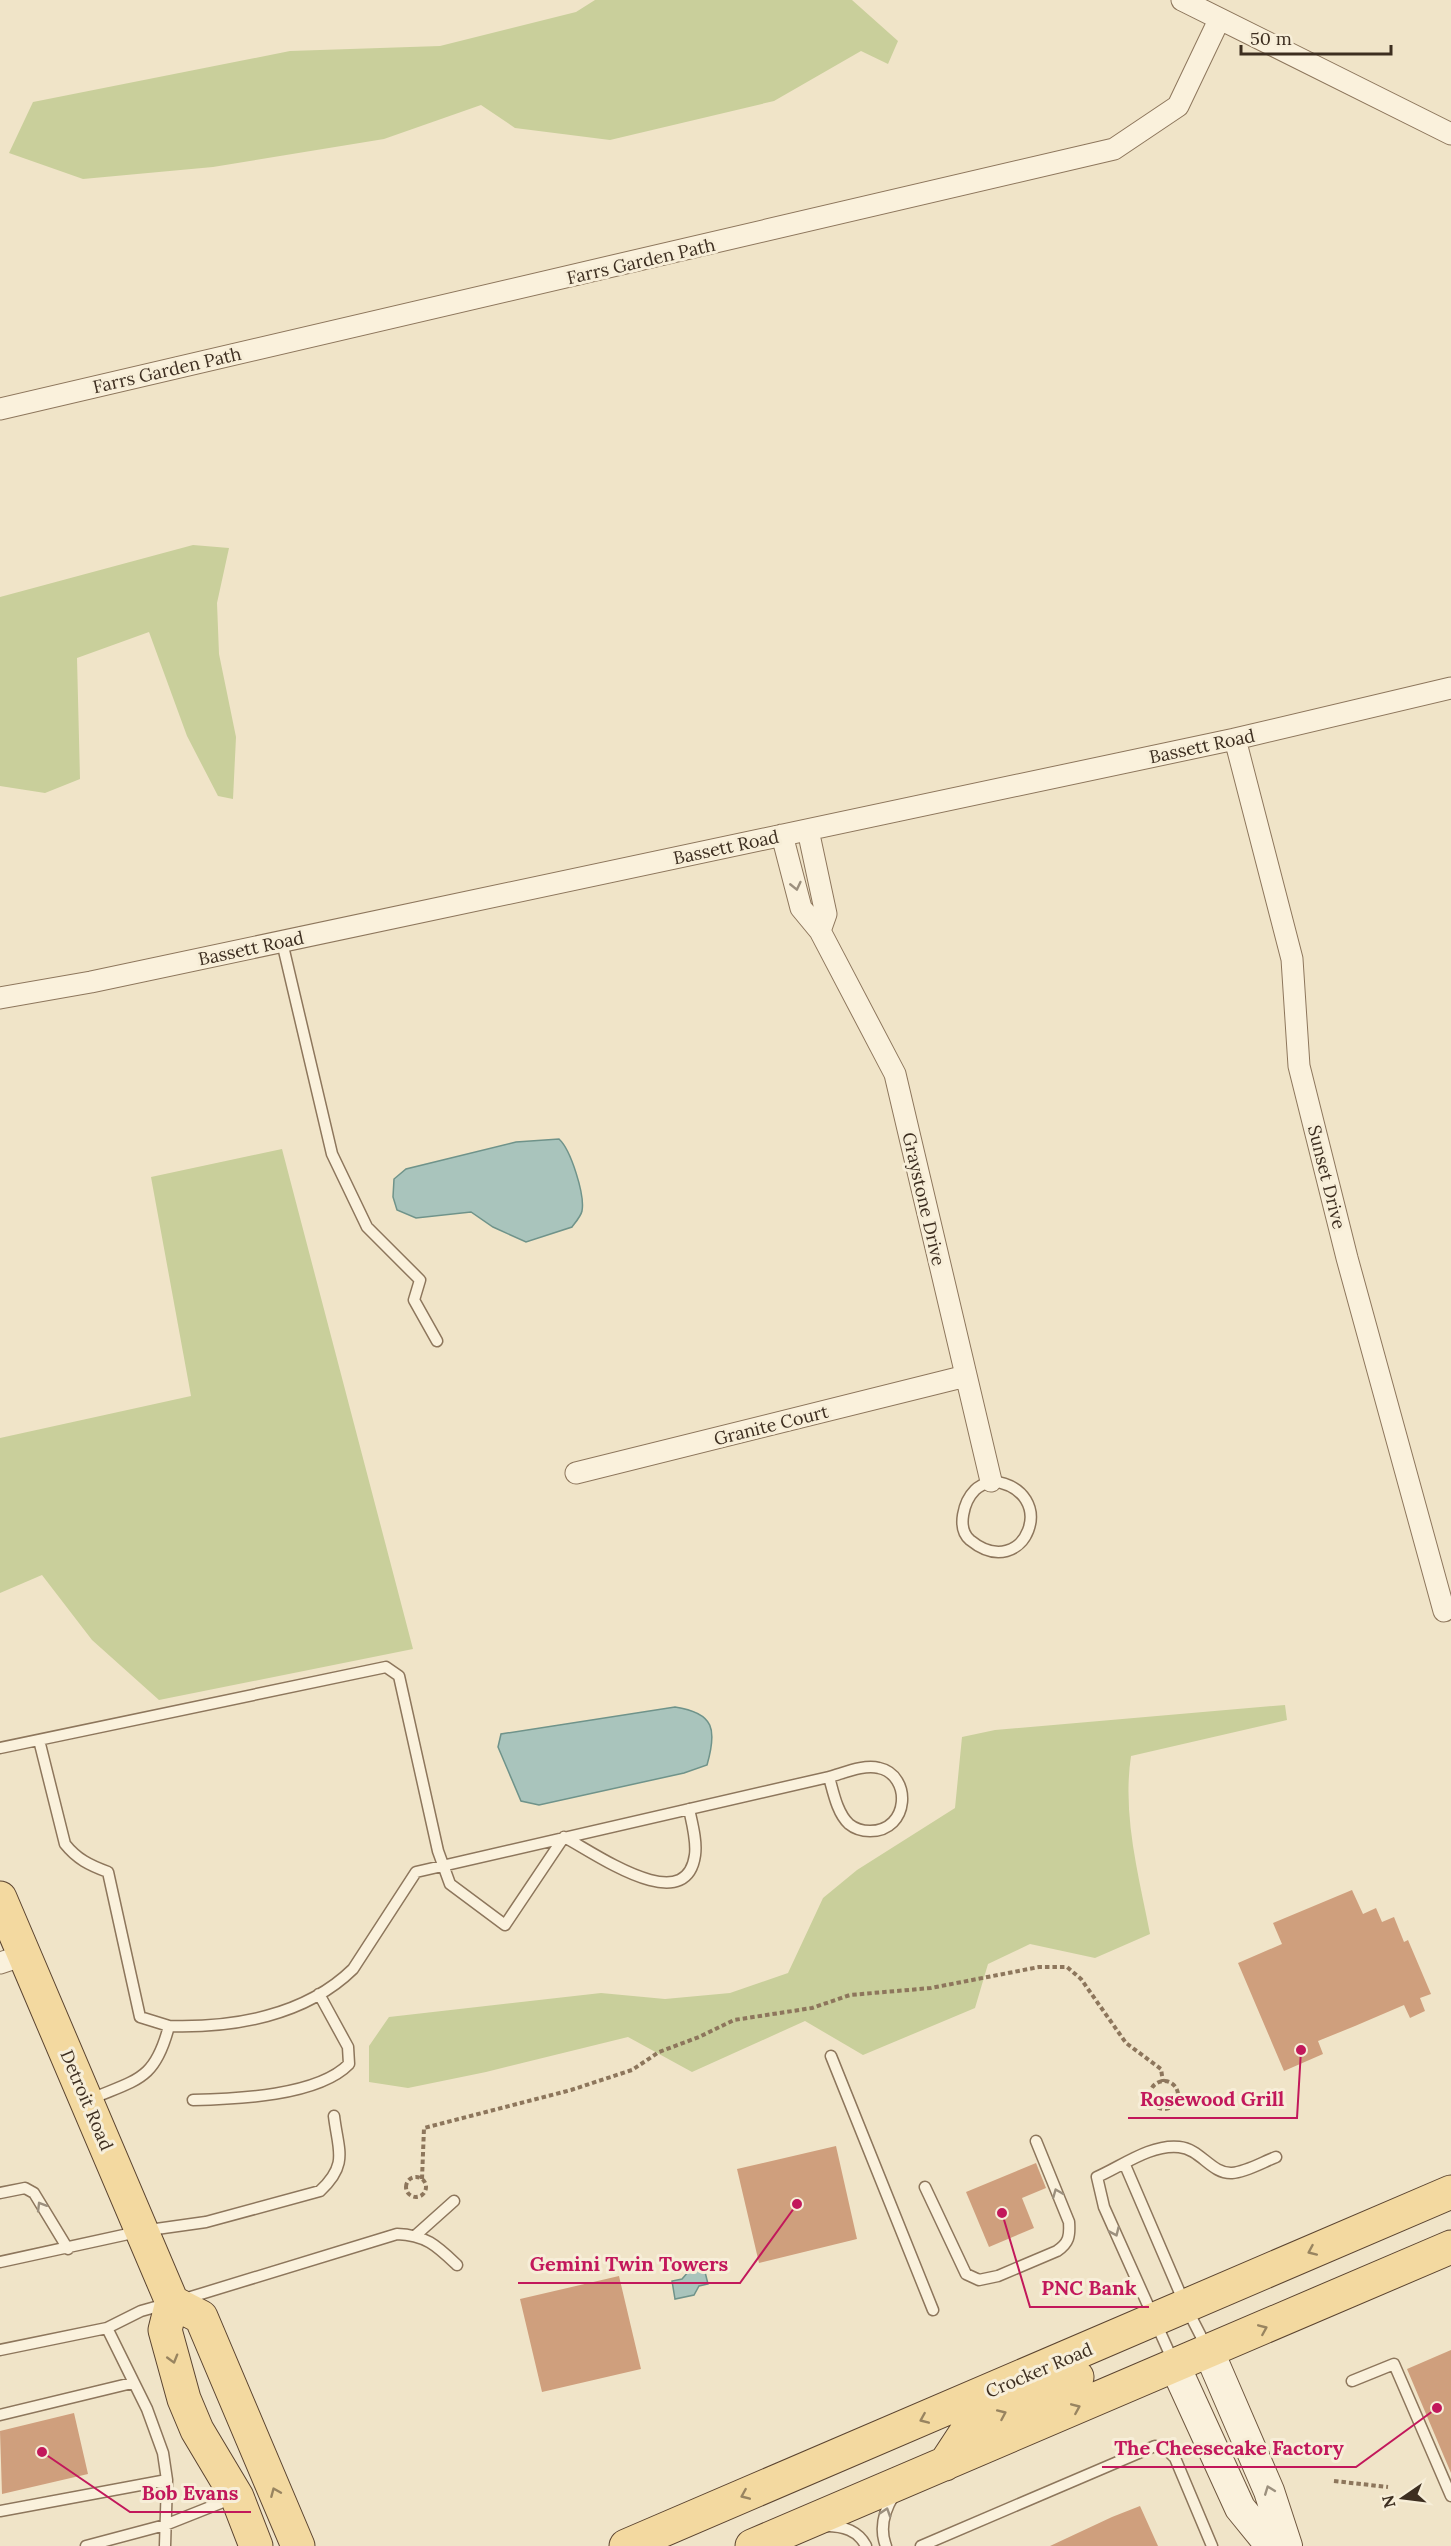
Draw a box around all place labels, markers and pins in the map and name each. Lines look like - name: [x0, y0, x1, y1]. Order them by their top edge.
- callout: Rosewood Grill: [1128, 2080, 1297, 2118]
- callout: Gemini Twin Towers: [518, 2245, 740, 2283]
- callout: PNC Bank: [1030, 2269, 1149, 2307]
- callout: The Cheesecake Factory: [1102, 2429, 1356, 2467]
- callout: Bob Evans: [130, 2474, 251, 2512]

